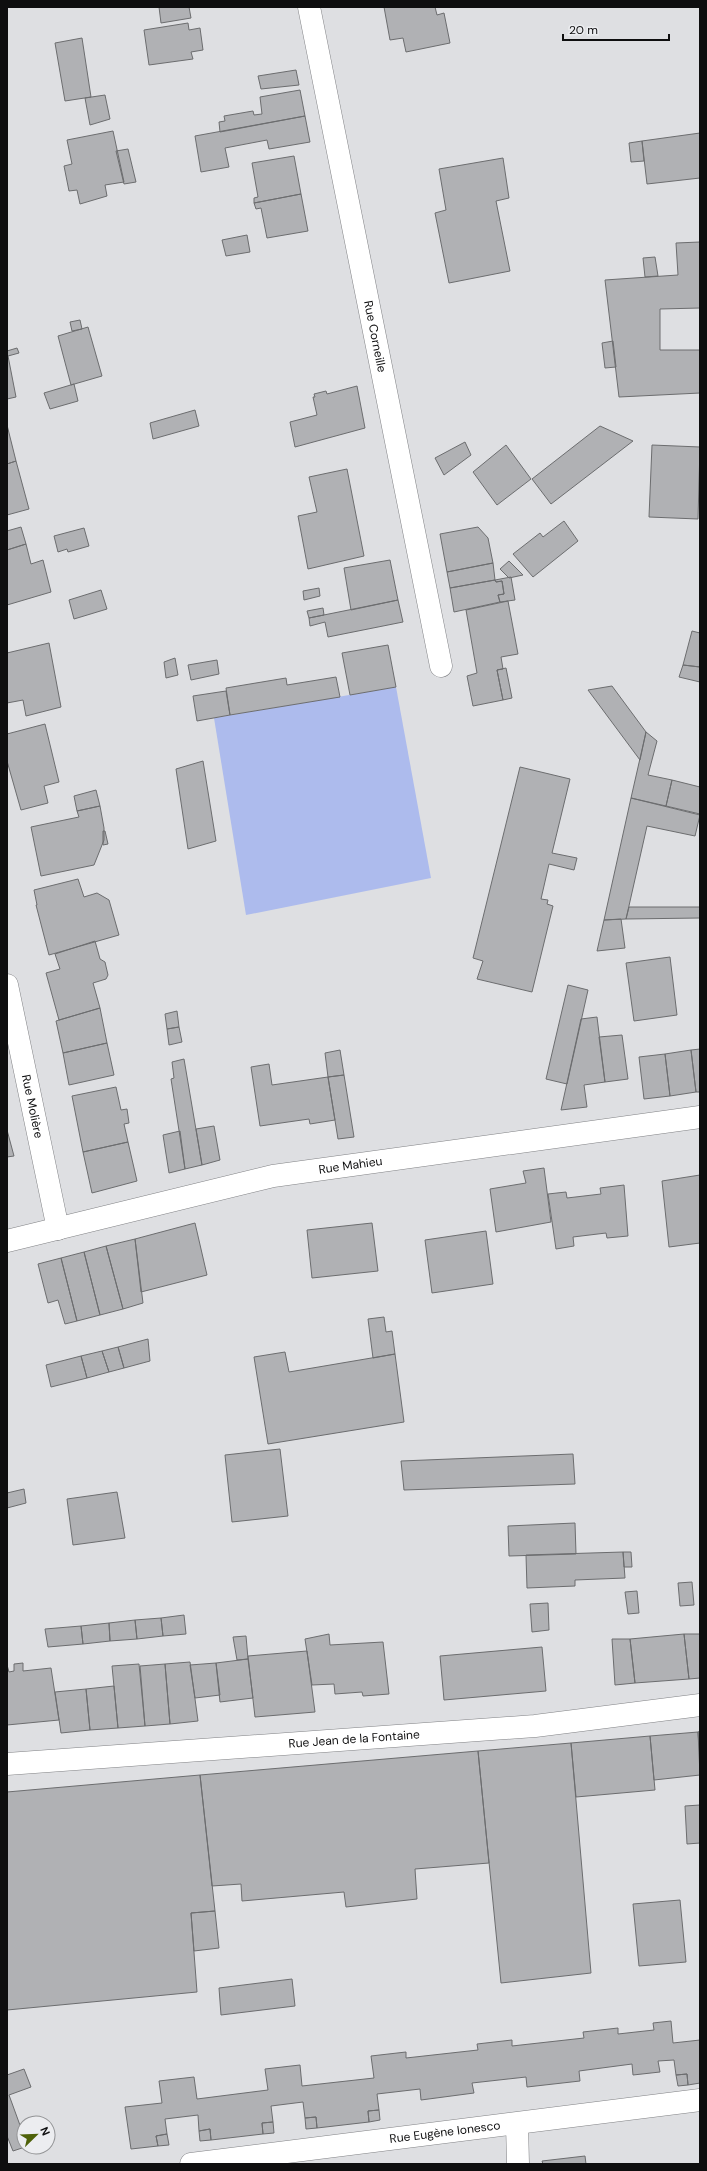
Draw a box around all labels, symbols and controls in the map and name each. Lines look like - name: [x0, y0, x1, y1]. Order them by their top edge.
- scale bar: [563, 16, 669, 42]
- text: 20 m: [569, 22, 598, 38]
- street label: Rue Corneille: [360, 299, 390, 374]
- street label: Rue Molière: [18, 1073, 47, 1140]
- street label: Rue Mahieu: [318, 1153, 383, 1178]
- street label: Rue Jean de la Fontaine: [288, 1726, 420, 1752]
- north arrow: [16, 2115, 56, 2155]
- street label: Rue Eugène Ionesco: [389, 2117, 501, 2147]
- text: N: [37, 2125, 53, 2138]

